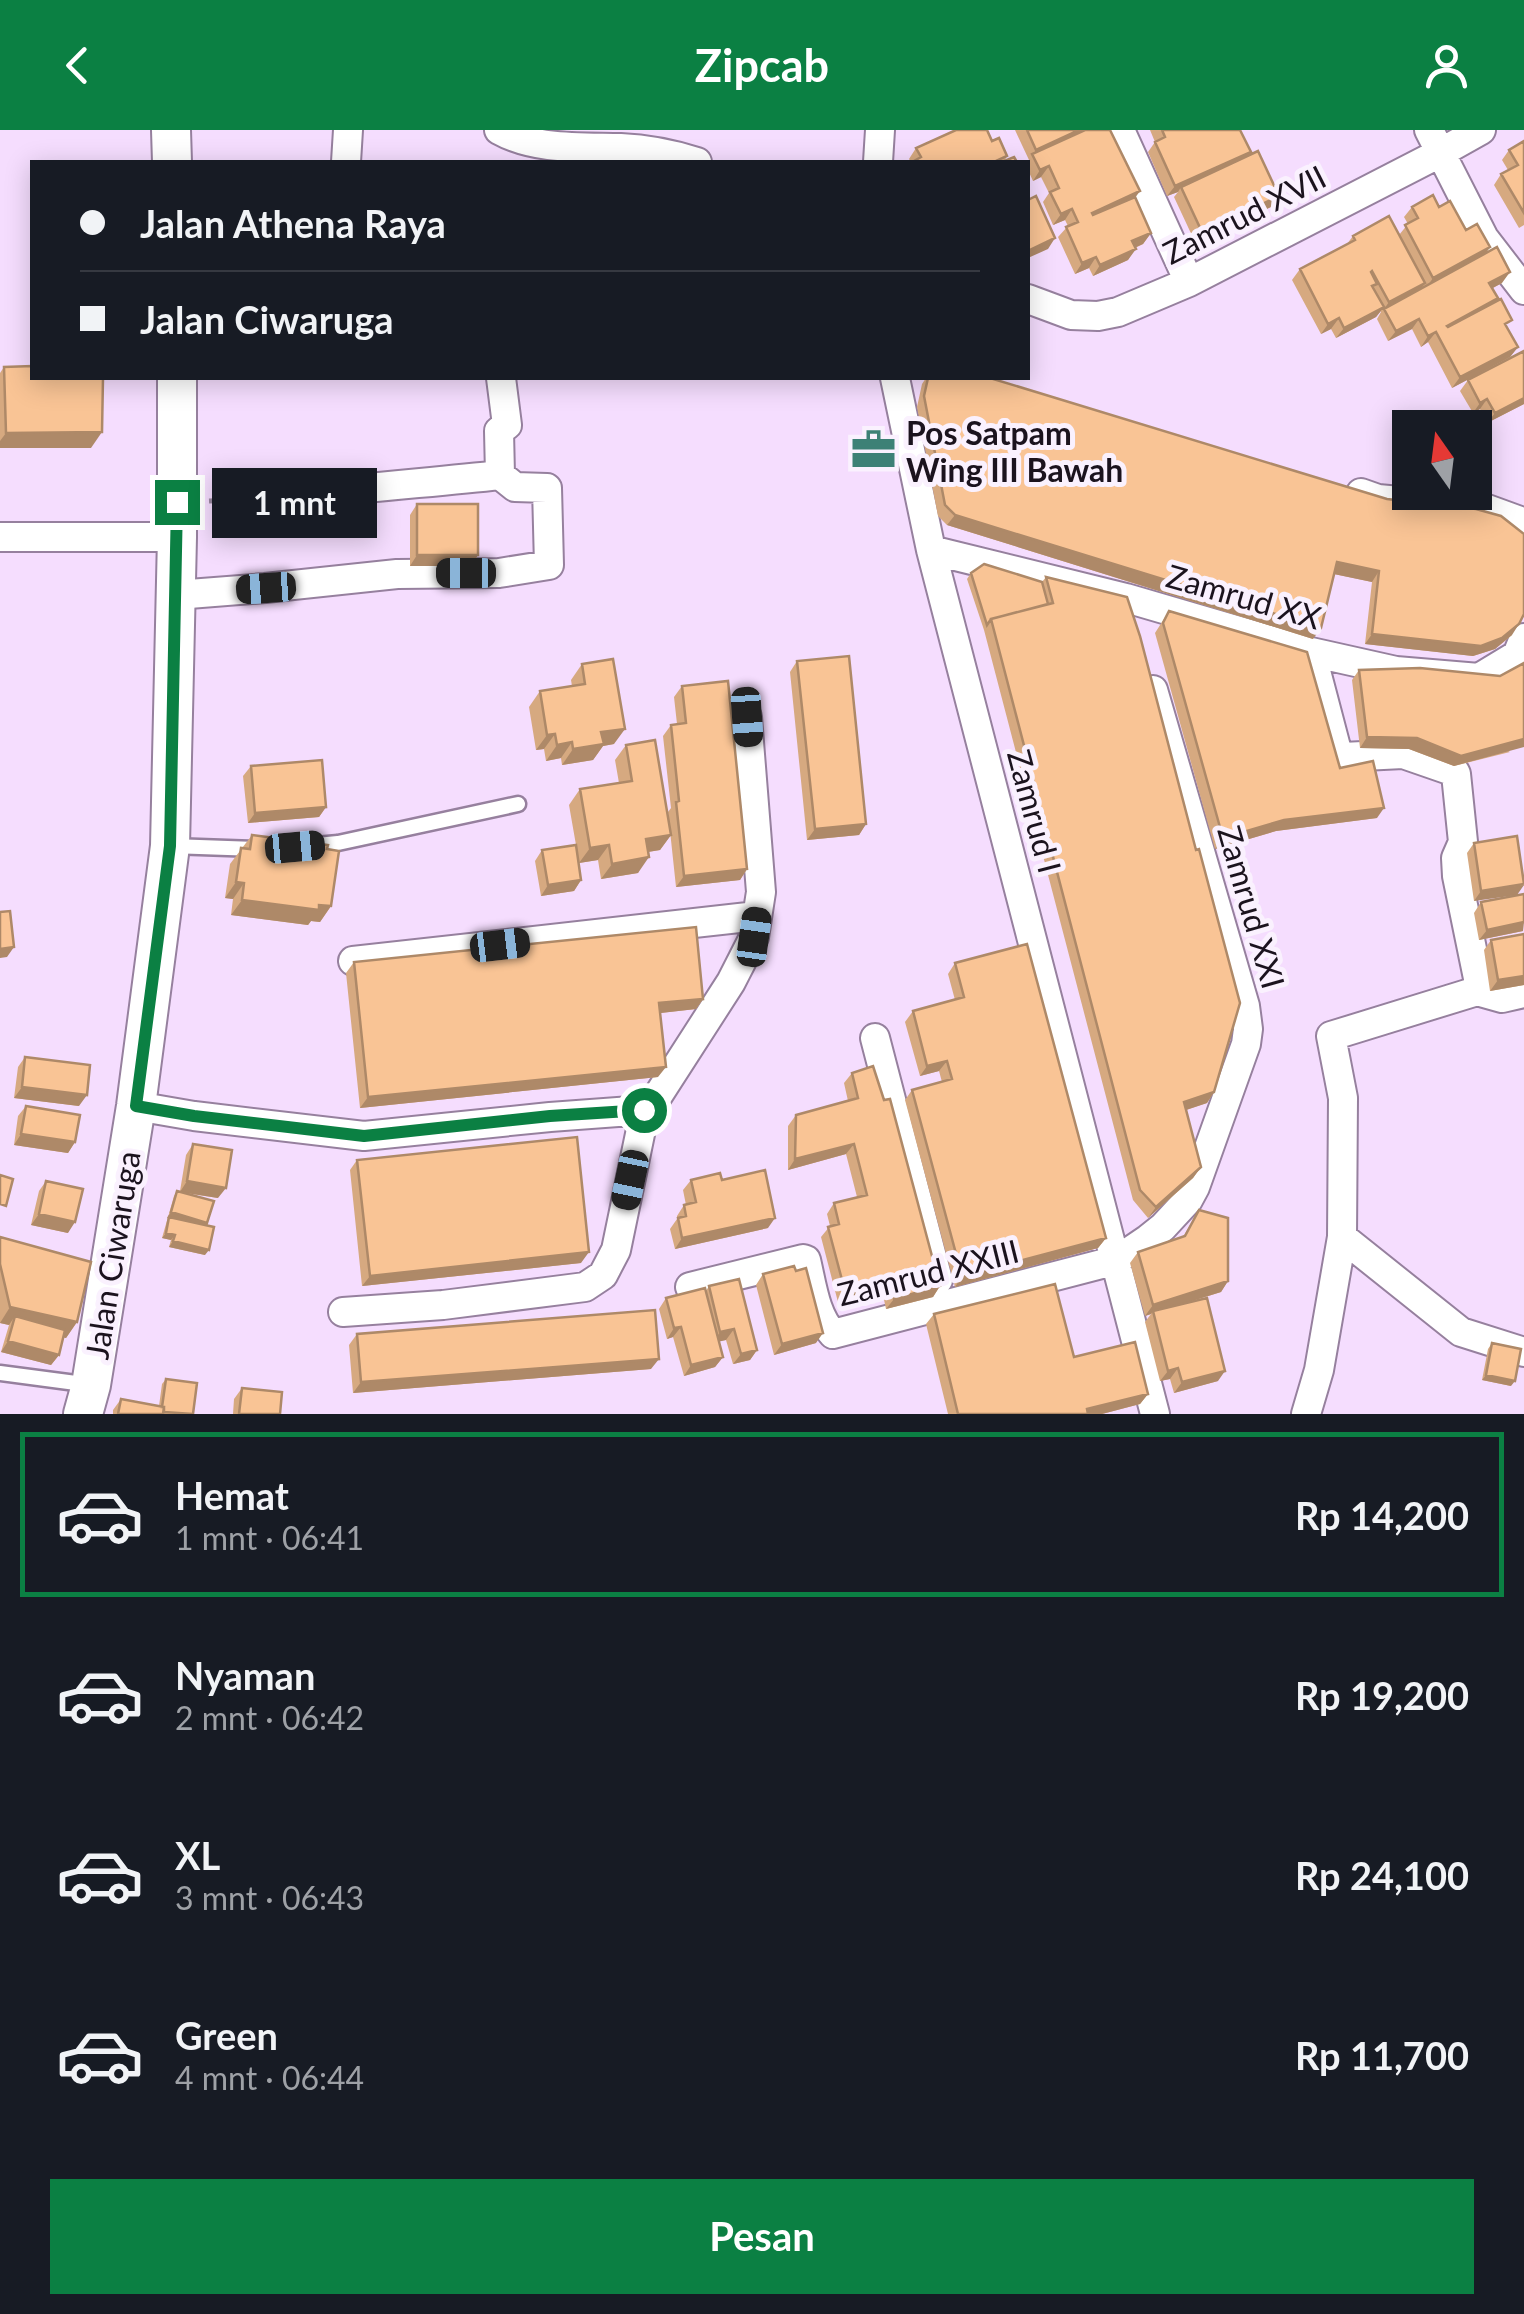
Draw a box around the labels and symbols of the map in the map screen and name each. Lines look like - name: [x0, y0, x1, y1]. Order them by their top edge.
- street label: Zamrud XVII: [1156, 156, 1332, 272]
- north arrow: [1392, 410, 1492, 510]
- place label: Pos Satpam Wing III Bawah: [906, 413, 1123, 489]
- office icon: Pos Satpam Wing III Bawah: [849, 426, 897, 474]
- callout: 1 mnt: [212, 467, 377, 537]
- route end: [155, 480, 200, 525]
- street label: Zamrud XX: [1162, 555, 1326, 637]
- car: [436, 558, 496, 588]
- car: [235, 571, 297, 605]
- car: [730, 686, 764, 748]
- street label: Zamrud I: [1000, 745, 1070, 877]
- street label: Zamrud XXI: [1210, 821, 1294, 993]
- car: [264, 829, 326, 865]
- car: [735, 905, 773, 969]
- car: [468, 926, 532, 964]
- route start: [622, 1088, 667, 1133]
- street label: Jalan Ciwaruga: [76, 1148, 148, 1362]
- car: [609, 1148, 651, 1212]
- street label: Zamrud XXIII: [833, 1231, 1023, 1313]

